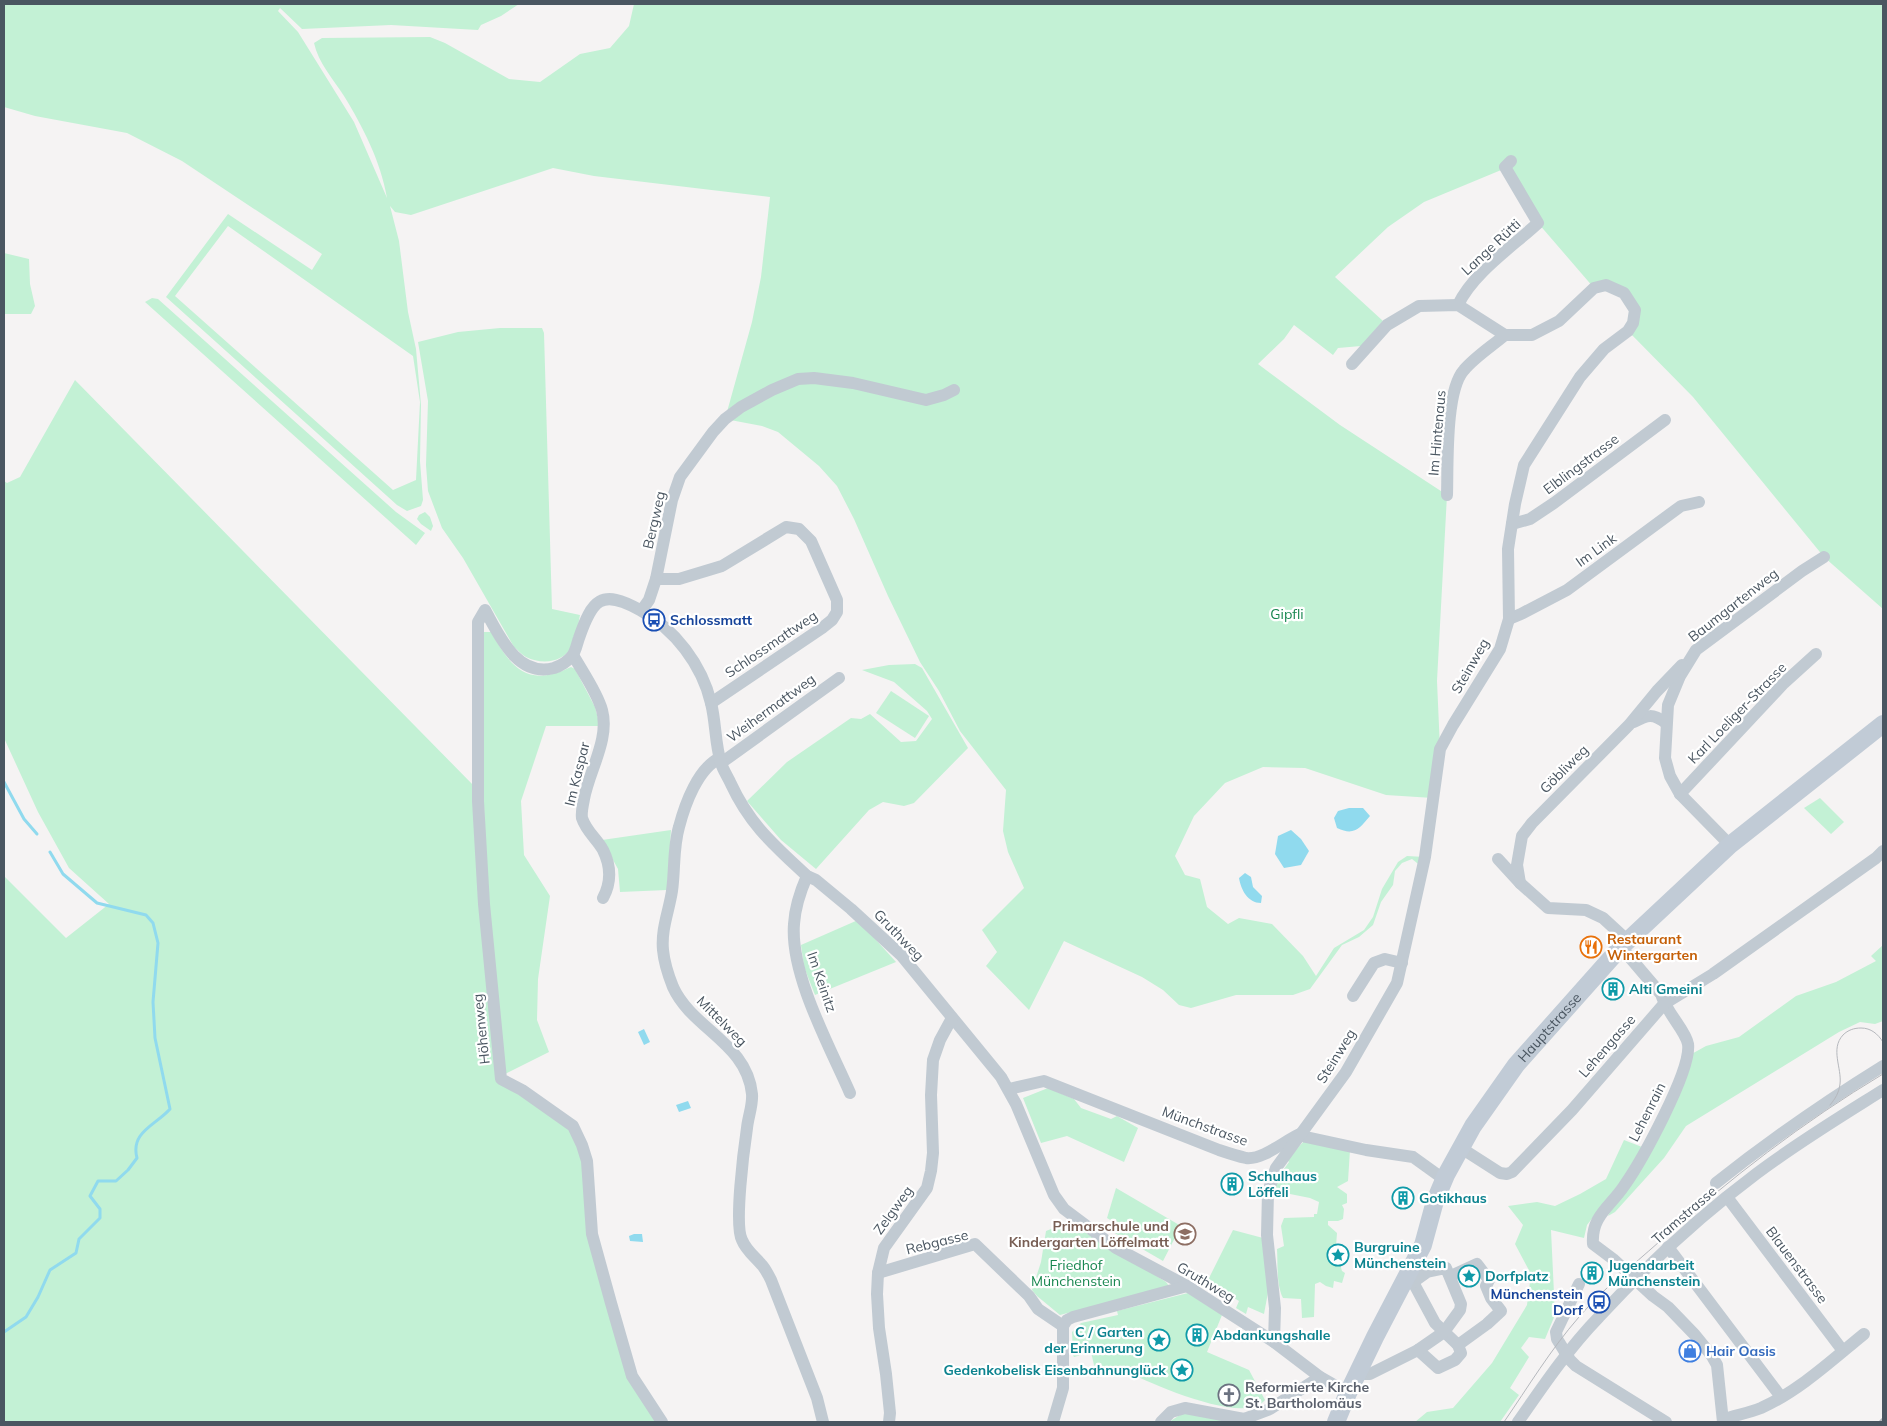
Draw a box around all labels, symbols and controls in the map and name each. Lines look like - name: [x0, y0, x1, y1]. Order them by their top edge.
- street label: Lange Rütti: [1458, 215, 1524, 279]
- street label: Im Hintenaus: [1424, 389, 1450, 477]
- street label: Elblingstrasse: [1540, 430, 1622, 498]
- street label: Bergweg: [639, 489, 669, 551]
- street label: Im Link: [1572, 529, 1621, 571]
- street label: Baumgartenweg: [1684, 564, 1782, 646]
- park label: Gipfli: [1270, 605, 1304, 623]
- street label: Schlossmattweg: [721, 606, 821, 682]
- bus stop icon: Schlossmatt: [642, 608, 666, 632]
- place label: Schlossmatt: [670, 611, 753, 629]
- street label: Steinweg: [1447, 635, 1493, 697]
- street label: Karl Loeliger-Strasse: [1684, 658, 1790, 768]
- street label: Weihermattweg: [723, 670, 819, 746]
- street label: Im Kaspar: [560, 739, 594, 808]
- street label: Göbliweg: [1536, 741, 1592, 797]
- street label: Gruthweg: [870, 906, 928, 964]
- place label: Restaurant Wintergarten: [1607, 930, 1698, 964]
- restaurant icon: Restaurant Wintergarten: [1579, 935, 1603, 959]
- street label: Im Keinitz: [803, 949, 841, 1015]
- building icon: Alti Gmeini: [1601, 977, 1625, 1001]
- place label: Alti Gmeini: [1629, 980, 1702, 998]
- street label: Hauptstrasse: [1514, 989, 1585, 1066]
- street label: Mittelweg: [693, 992, 751, 1050]
- street label: Höhenweg: [468, 993, 494, 1065]
- street label: Lehengasse: [1575, 1011, 1639, 1081]
- street label: Steinweg: [1312, 1025, 1360, 1087]
- street label: Lehenrain: [1624, 1079, 1670, 1145]
- street label: Münchstrasse: [1160, 1102, 1250, 1150]
- place label: Schulhaus Löffeli: [1248, 1167, 1317, 1201]
- building icon: Schulhaus Löffeli: [1220, 1172, 1244, 1196]
- street label: Zelgweg: [869, 1182, 917, 1238]
- street label: Tramstrasse: [1648, 1182, 1720, 1248]
- building icon: Gotikhaus: [1391, 1186, 1415, 1210]
- place label: Gotikhaus: [1419, 1189, 1487, 1207]
- place label: Primarschule und Kindergarten Löffelmatt: [1009, 1217, 1170, 1251]
- school or university icon: Primarschule und Kindergarten Löffelmatt: [1173, 1222, 1197, 1246]
- street label: Blauenstrasse: [1762, 1223, 1832, 1307]
- street label: Rebgasse: [904, 1226, 970, 1258]
- place label: Burgruine Münchenstein: [1354, 1238, 1447, 1272]
- place icon: Burgruine Münchenstein: [1326, 1243, 1350, 1267]
- park label: Friedhof Münchenstein: [1031, 1256, 1121, 1290]
- place label: Jugendarbeit Münchenstein: [1608, 1256, 1701, 1290]
- street label: Gruthweg: [1174, 1258, 1238, 1306]
- building icon: Jugendarbeit Münchenstein: [1580, 1261, 1604, 1285]
- place icon: Dorfplatz: [1457, 1264, 1481, 1288]
- place label: Dorfplatz: [1485, 1267, 1549, 1285]
- place label: Münchenstein Dorf: [1490, 1285, 1584, 1319]
- bus stop icon: Münchenstein Dorf: [1587, 1290, 1611, 1314]
- place label: C / Garten der Erinnerung: [1044, 1323, 1143, 1357]
- building icon: Abdankungshalle: [1185, 1323, 1209, 1347]
- place label: Abdankungshalle: [1213, 1326, 1331, 1344]
- place icon: C / Garten der Erinnerung: [1147, 1328, 1171, 1352]
- shop icon: Hair Oasis: [1678, 1339, 1702, 1363]
- place label: Hair Oasis: [1706, 1342, 1776, 1360]
- place icon: Gedenkobelisk Eisenbahnunglück: [1170, 1358, 1194, 1382]
- place label: Gedenkobelisk Eisenbahnunglück: [943, 1361, 1166, 1379]
- place label: Reformierte Kirche St. Bartholomäus: [1245, 1378, 1369, 1412]
- church icon: Reformierte Kirche St. Bartholomäus: [1217, 1383, 1241, 1407]

